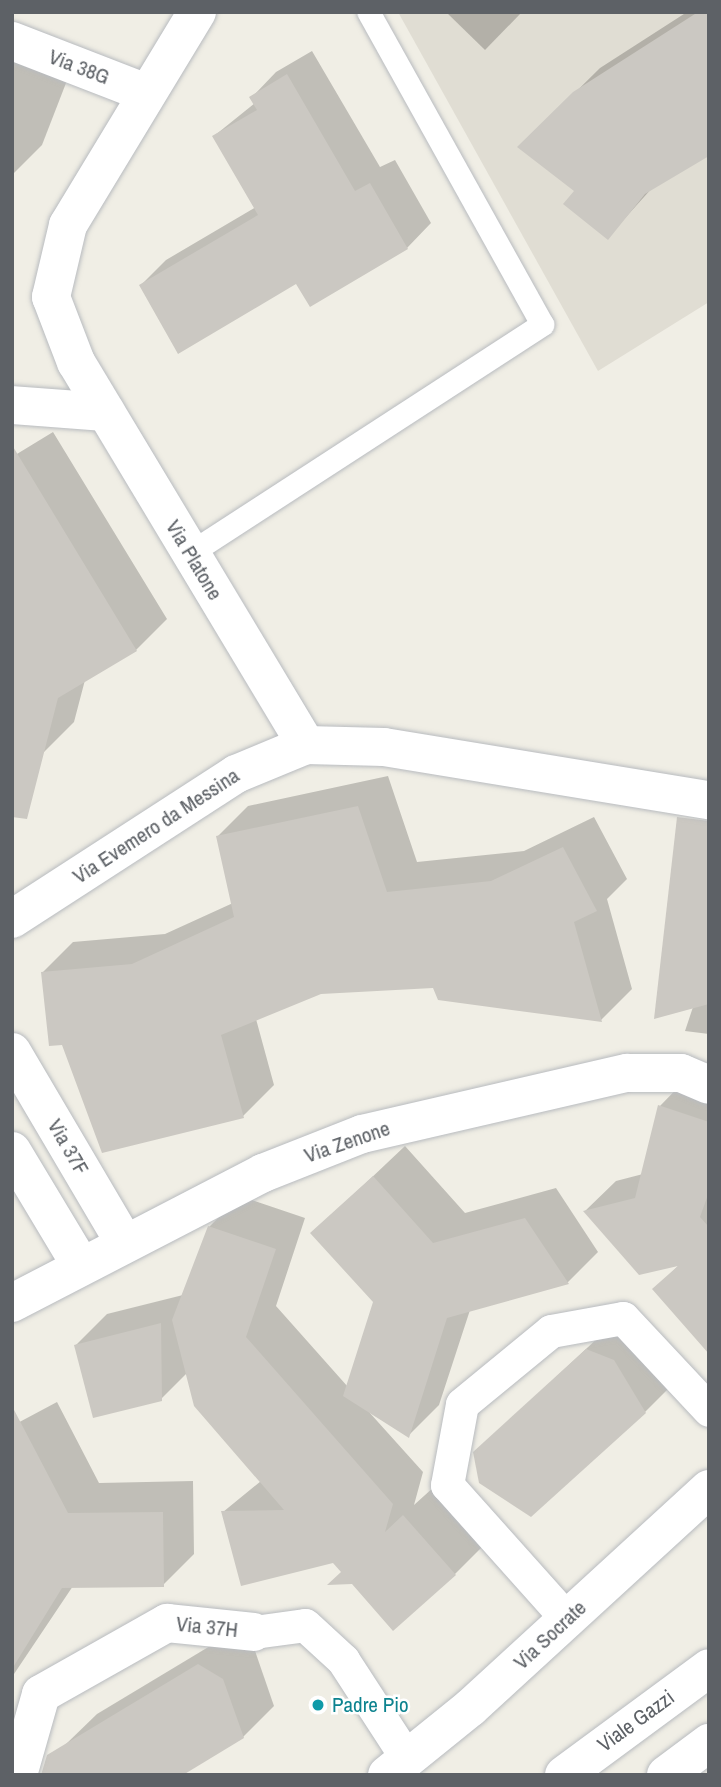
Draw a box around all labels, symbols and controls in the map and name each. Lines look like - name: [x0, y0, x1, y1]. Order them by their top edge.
- street label: Via 38G: [45, 44, 113, 90]
- street label: Via Platone: [160, 515, 228, 605]
- street label: Via Evemero da Messina: [68, 763, 244, 889]
- street label: Via 37F: [42, 1115, 94, 1179]
- street label: Via Zenone: [301, 1116, 393, 1168]
- street label: Via Socrate: [509, 1595, 591, 1675]
- street label: Via 37H: [175, 1611, 239, 1643]
- street label: Viale Gazzi: [593, 1685, 679, 1757]
- place label: Padre Pio: [332, 1692, 409, 1718]
- marker: Padre Pio: [310, 1697, 326, 1713]

